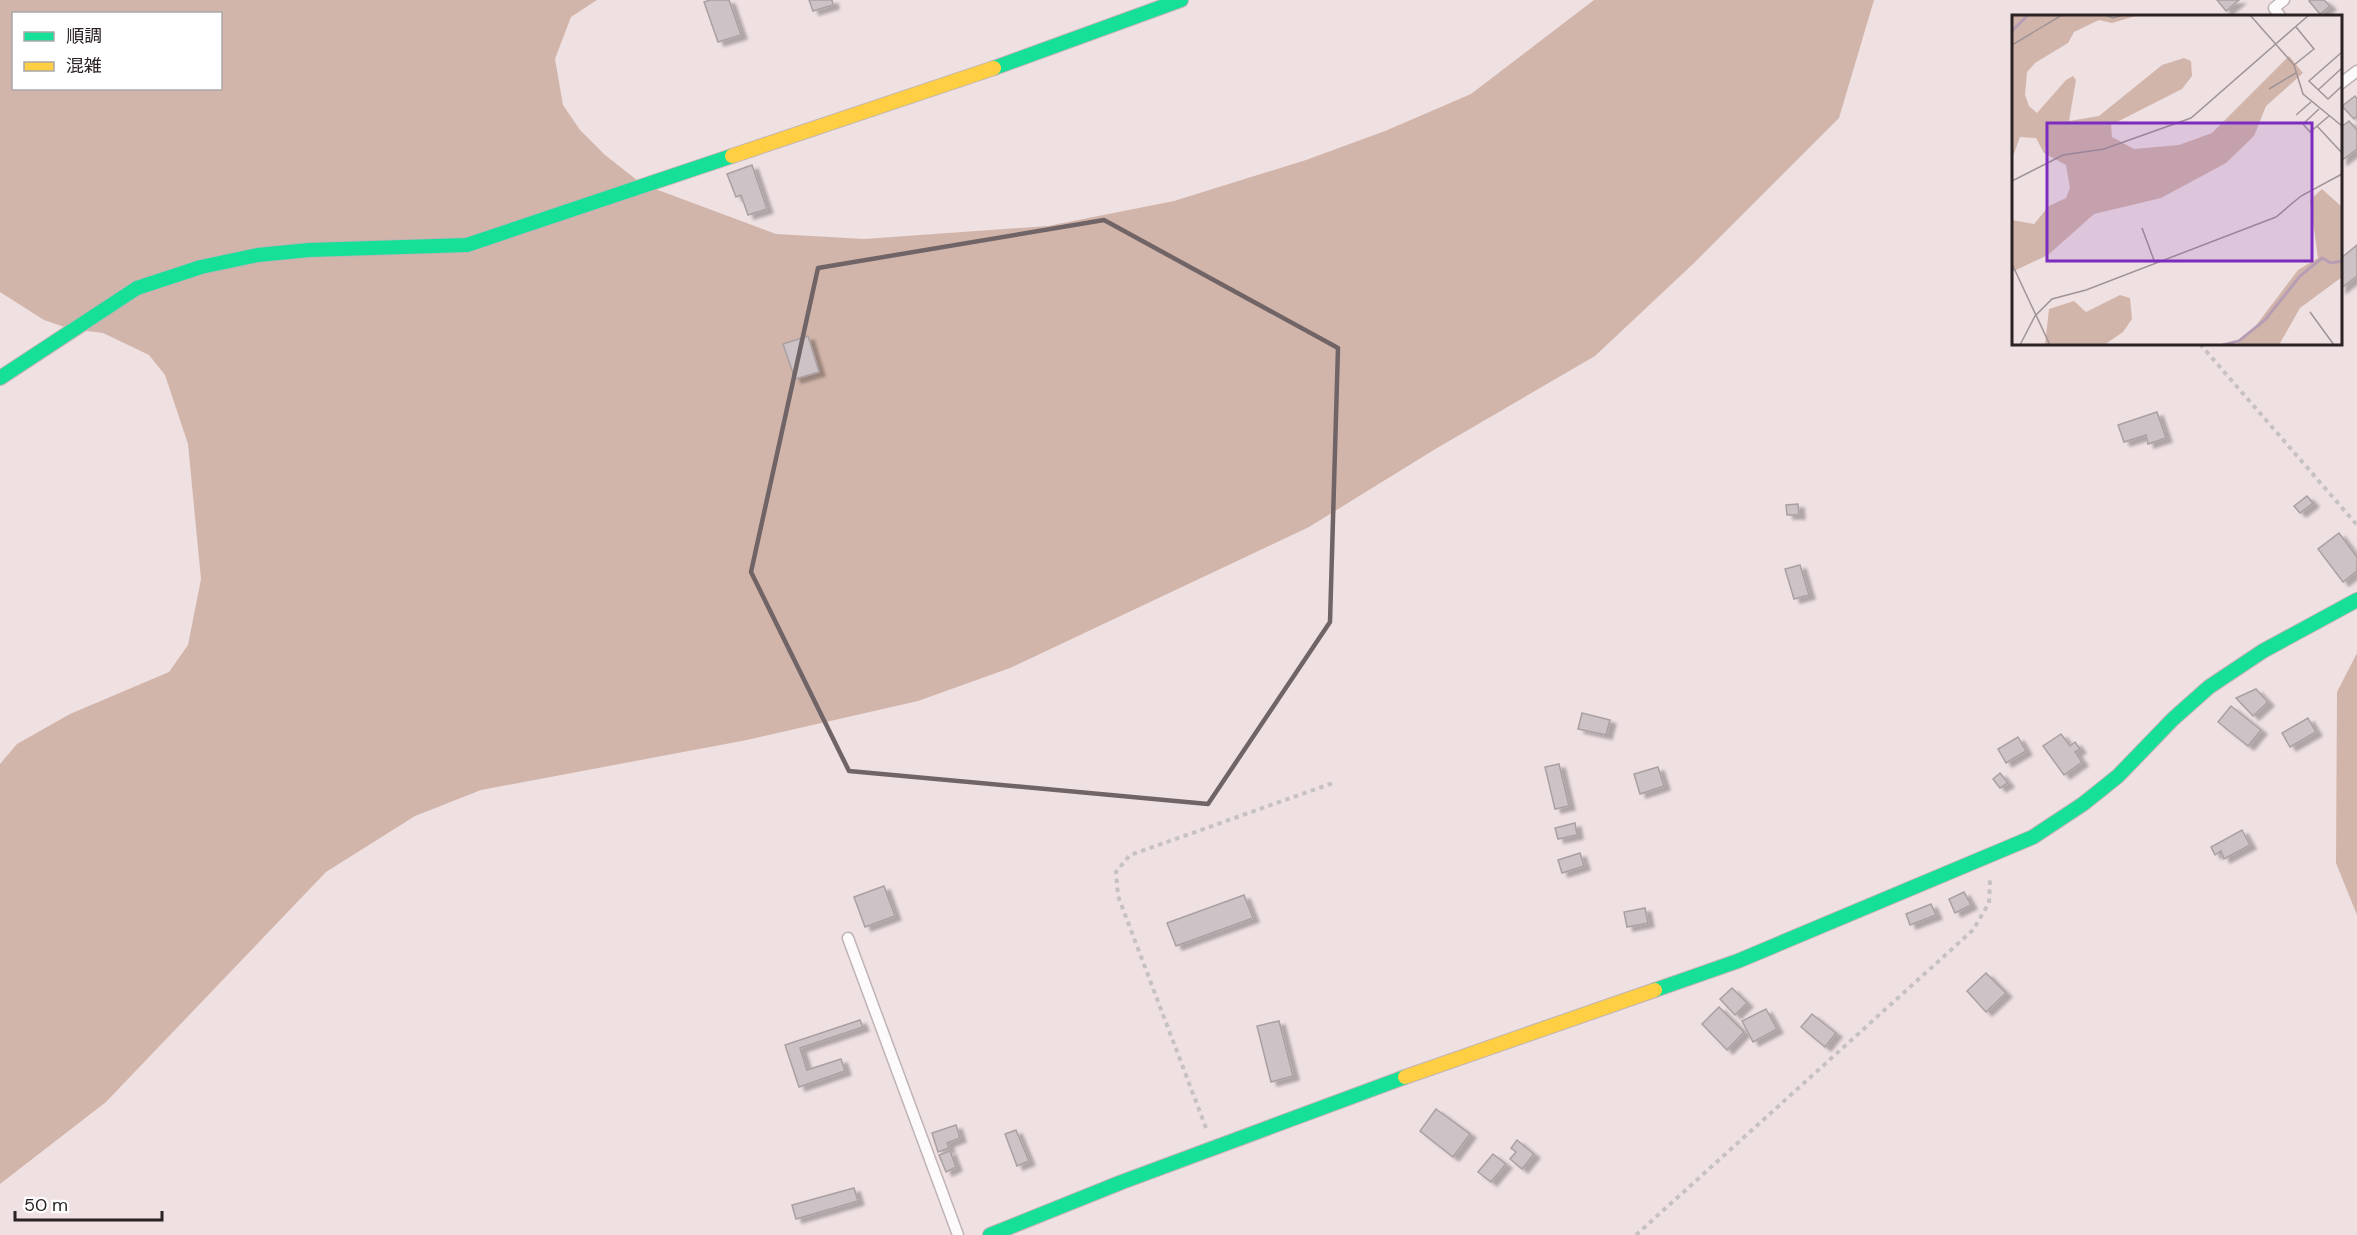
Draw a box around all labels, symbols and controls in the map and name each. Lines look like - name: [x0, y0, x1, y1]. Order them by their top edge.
- legend: [12, 12, 222, 90]
- inset map: [2012, 15, 2342, 345]
- text: 順調: [66, 24, 102, 48]
- text: 混雑: [66, 54, 102, 78]
- scale bar: [15, 1184, 162, 1222]
- text: 50 m: [24, 1193, 68, 1217]

